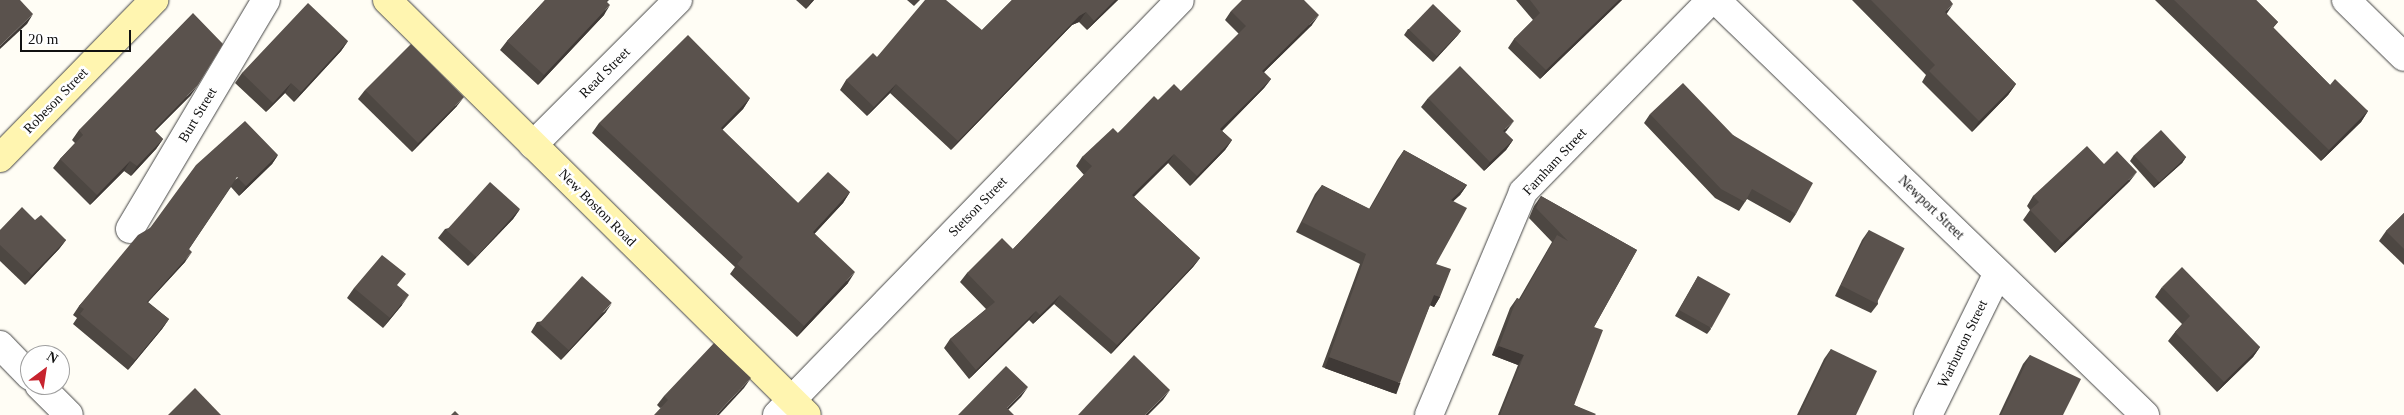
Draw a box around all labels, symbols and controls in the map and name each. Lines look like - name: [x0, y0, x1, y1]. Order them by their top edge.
- scale bar: [22, 20, 134, 52]
- text: 20 m: [28, 31, 58, 47]
- street label: Read Street: [576, 44, 634, 102]
- street label: Robeson Street: [20, 65, 92, 137]
- street label: Burt Street: [175, 85, 221, 145]
- street label: Farnham Street: [1520, 125, 1590, 199]
- street label: New Boston Road: [555, 166, 639, 250]
- street label: Newport Street: [1895, 172, 1967, 244]
- street label: Stetson Street: [945, 173, 1011, 241]
- street label: Warburton Street: [1934, 297, 1992, 391]
- north arrow: [20, 345, 70, 395]
- text: N: [44, 349, 61, 367]

